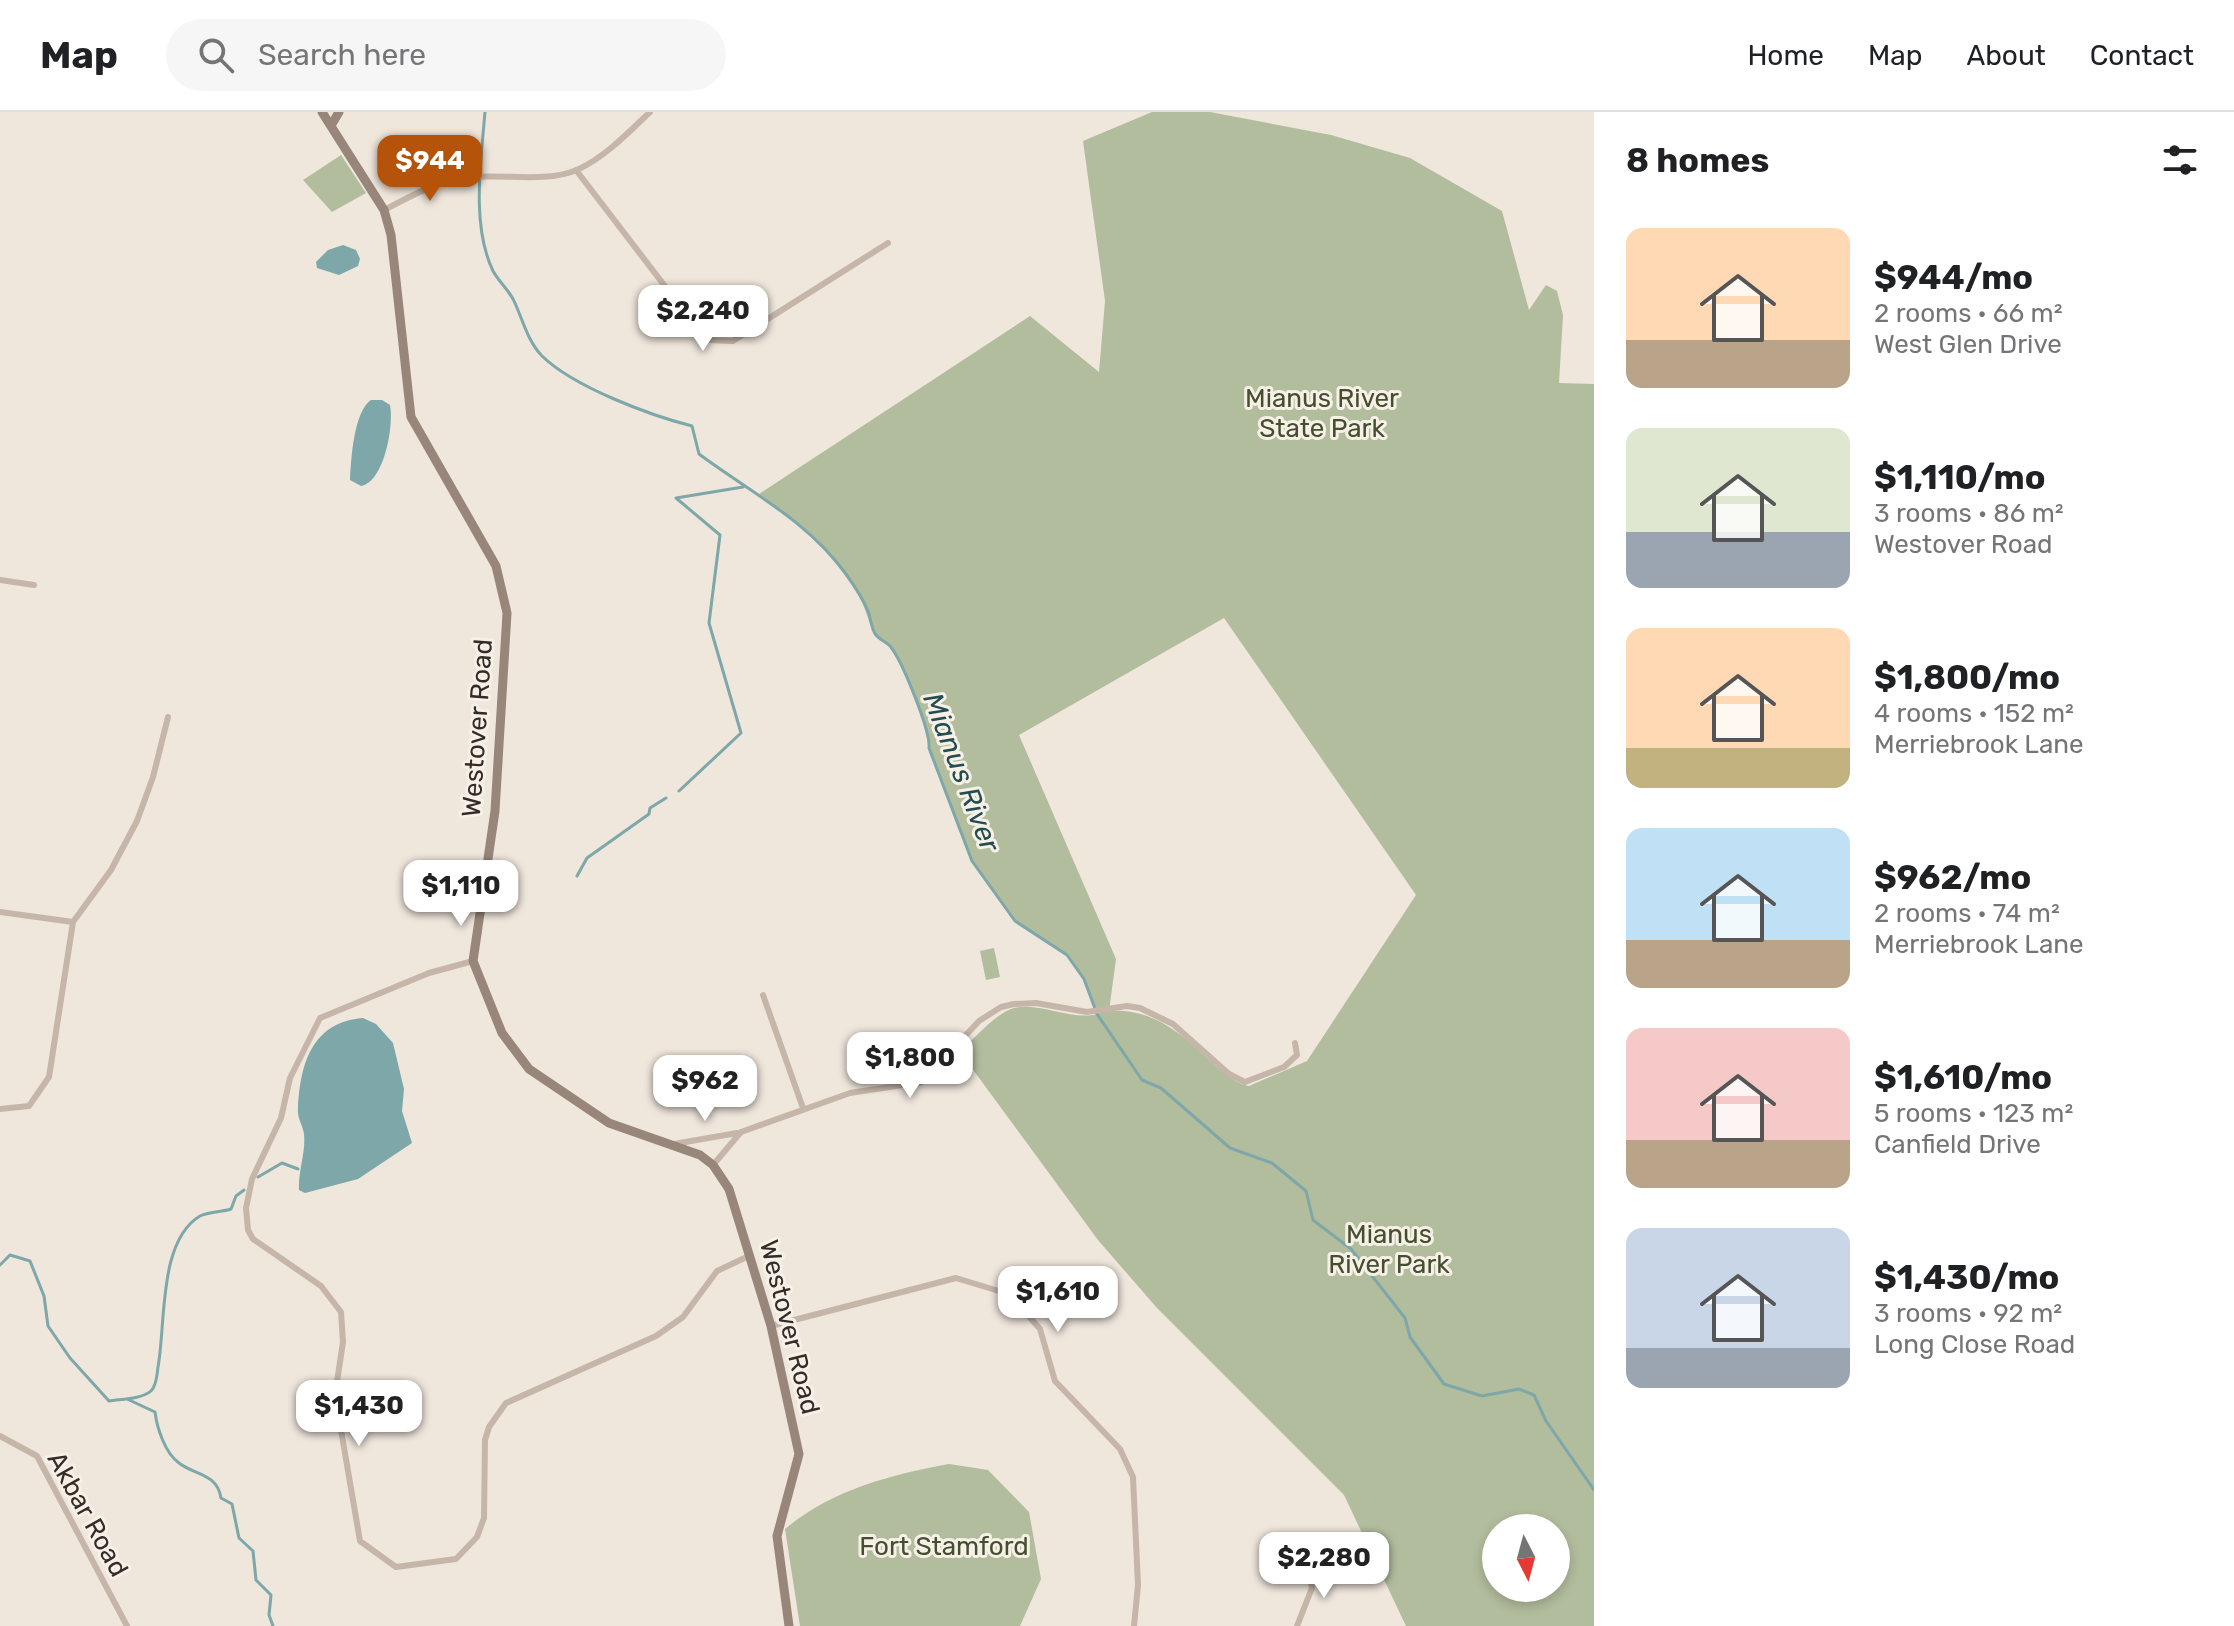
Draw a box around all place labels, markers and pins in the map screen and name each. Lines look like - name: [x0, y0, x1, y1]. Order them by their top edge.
- pin: $944: [383, 135, 477, 203]
- pin: $2,240: [638, 285, 768, 353]
- pin: $1,110: [396, 860, 526, 928]
- pin: $1,800: [845, 1032, 975, 1100]
- pin: $962: [658, 1055, 752, 1123]
- pin: $1,610: [993, 1266, 1123, 1334]
- pin: $1,430: [294, 1380, 424, 1448]
- pin: $2,280: [1259, 1532, 1389, 1600]

